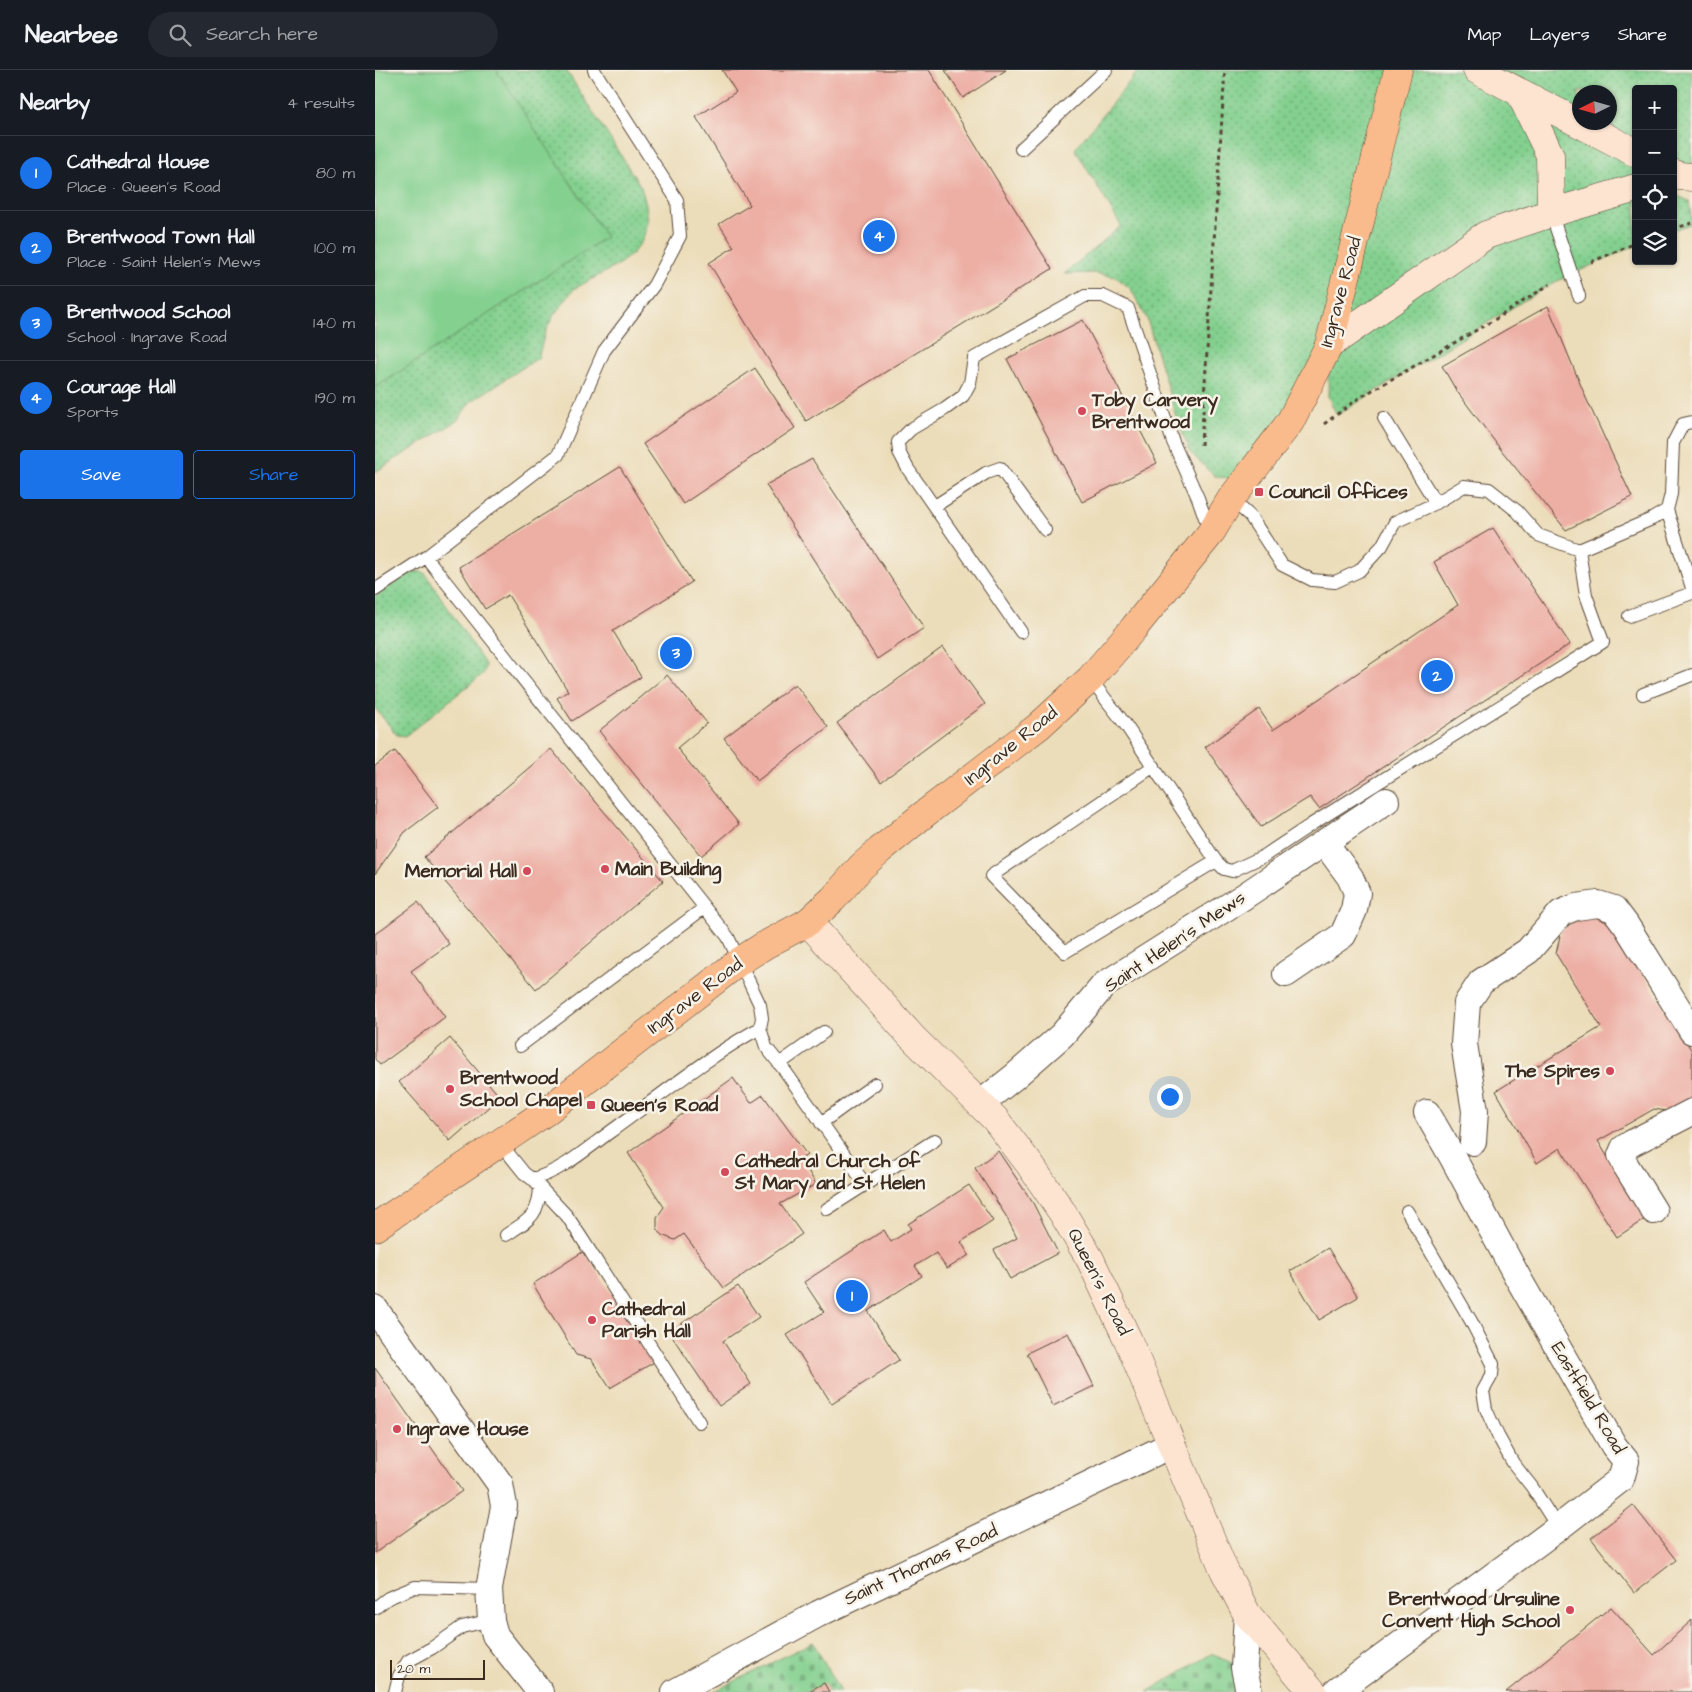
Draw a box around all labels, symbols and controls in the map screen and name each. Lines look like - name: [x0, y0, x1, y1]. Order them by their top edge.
- search box: [148, 12, 498, 57]
- text: Nearbee: [25, 18, 118, 52]
- icon: search: [166, 21, 194, 49]
- text: Search here: [206, 21, 318, 48]
- text: Map: [1467, 22, 1501, 47]
- text: Layers: [1529, 22, 1590, 47]
- text: Share: [1618, 22, 1667, 47]
- north arrow: [1572, 85, 1617, 130]
- map controls: [1632, 85, 1677, 265]
- button: +: [1632, 85, 1677, 130]
- text: Nearby: [20, 88, 90, 117]
- text: 4 results: [287, 92, 355, 114]
- button: −: [1632, 130, 1677, 175]
- text: Cathedral House: [67, 149, 210, 176]
- text: 1: [35, 162, 37, 184]
- text: 80 m: [316, 162, 355, 184]
- button: locate: [1632, 175, 1677, 220]
- text: Place · Queen's Road: [67, 176, 220, 198]
- pin: 4: [863, 217, 895, 255]
- button: layers: [1632, 220, 1677, 265]
- text: Brentwood Town Hall: [67, 224, 255, 251]
- street label: Ingrave Road: [1313, 233, 1370, 351]
- text: 2: [31, 237, 41, 259]
- text: 100 m: [314, 237, 355, 259]
- text: Place · Saint Helen's Mews: [67, 251, 261, 273]
- text: Brentwood School: [67, 299, 231, 326]
- text: 3: [32, 312, 40, 334]
- text: 140 m: [313, 312, 355, 334]
- text: School · Ingrave Road: [67, 326, 227, 348]
- text: Courage Hall: [67, 374, 176, 401]
- text: 4: [31, 387, 41, 409]
- text: 190 m: [315, 387, 355, 409]
- place label: Toby Carvery Brentwood: [1091, 387, 1218, 436]
- text: Sports: [67, 401, 119, 423]
- marker: Toby Carvery Brentwood: [1076, 405, 1088, 417]
- button: Save: [20, 450, 183, 499]
- button: Share: [193, 450, 355, 499]
- place label: Council Offices: [1269, 479, 1408, 506]
- marker: Council Offices: [1253, 486, 1265, 498]
- pin: 3: [660, 634, 692, 672]
- pin: 2: [1421, 657, 1453, 695]
- street label: Ingrave Road: [958, 700, 1065, 793]
- place label: Main Building: [615, 856, 722, 884]
- place label: Memorial Hall: [405, 858, 517, 885]
- marker: Main Building: [599, 863, 611, 875]
- marker: Memorial Hall: [521, 865, 533, 877]
- street label: Saint Helen's Mews: [1099, 885, 1251, 999]
- street label: Ingrave Road: [641, 951, 749, 1042]
- place label: The Spires: [1504, 1058, 1600, 1085]
- place label: Brentwood School Chapel: [459, 1065, 582, 1114]
- marker: The Spires: [1604, 1065, 1616, 1077]
- marker: Brentwood School Chapel: [444, 1083, 456, 1095]
- your location: [1157, 1084, 1183, 1110]
- place label: Queen's Road: [601, 1092, 718, 1119]
- marker: Queen's Road: [585, 1099, 597, 1111]
- place label: Cathedral Church of St Mary and St Helen: [734, 1148, 925, 1198]
- marker: Cathedral Church of St Mary and St Helen: [719, 1166, 731, 1178]
- street label: Queen's Road: [1060, 1224, 1138, 1341]
- pin: 1: [836, 1277, 868, 1315]
- place label: Cathedral Parish Hall: [602, 1296, 691, 1345]
- marker: Cathedral Parish Hall: [586, 1314, 598, 1326]
- street label: Eastfield Road: [1544, 1337, 1632, 1459]
- place label: Ingrave House: [407, 1416, 529, 1444]
- marker: Ingrave House: [391, 1423, 403, 1435]
- street label: Saint Thomas Road: [840, 1517, 1002, 1612]
- place label: Brentwood Ursuline Convent High School: [1382, 1586, 1561, 1636]
- marker: Brentwood Ursuline Convent High School: [1564, 1604, 1576, 1616]
- scale bar: [390, 1657, 485, 1680]
- text: 20 m: [397, 1659, 430, 1679]

